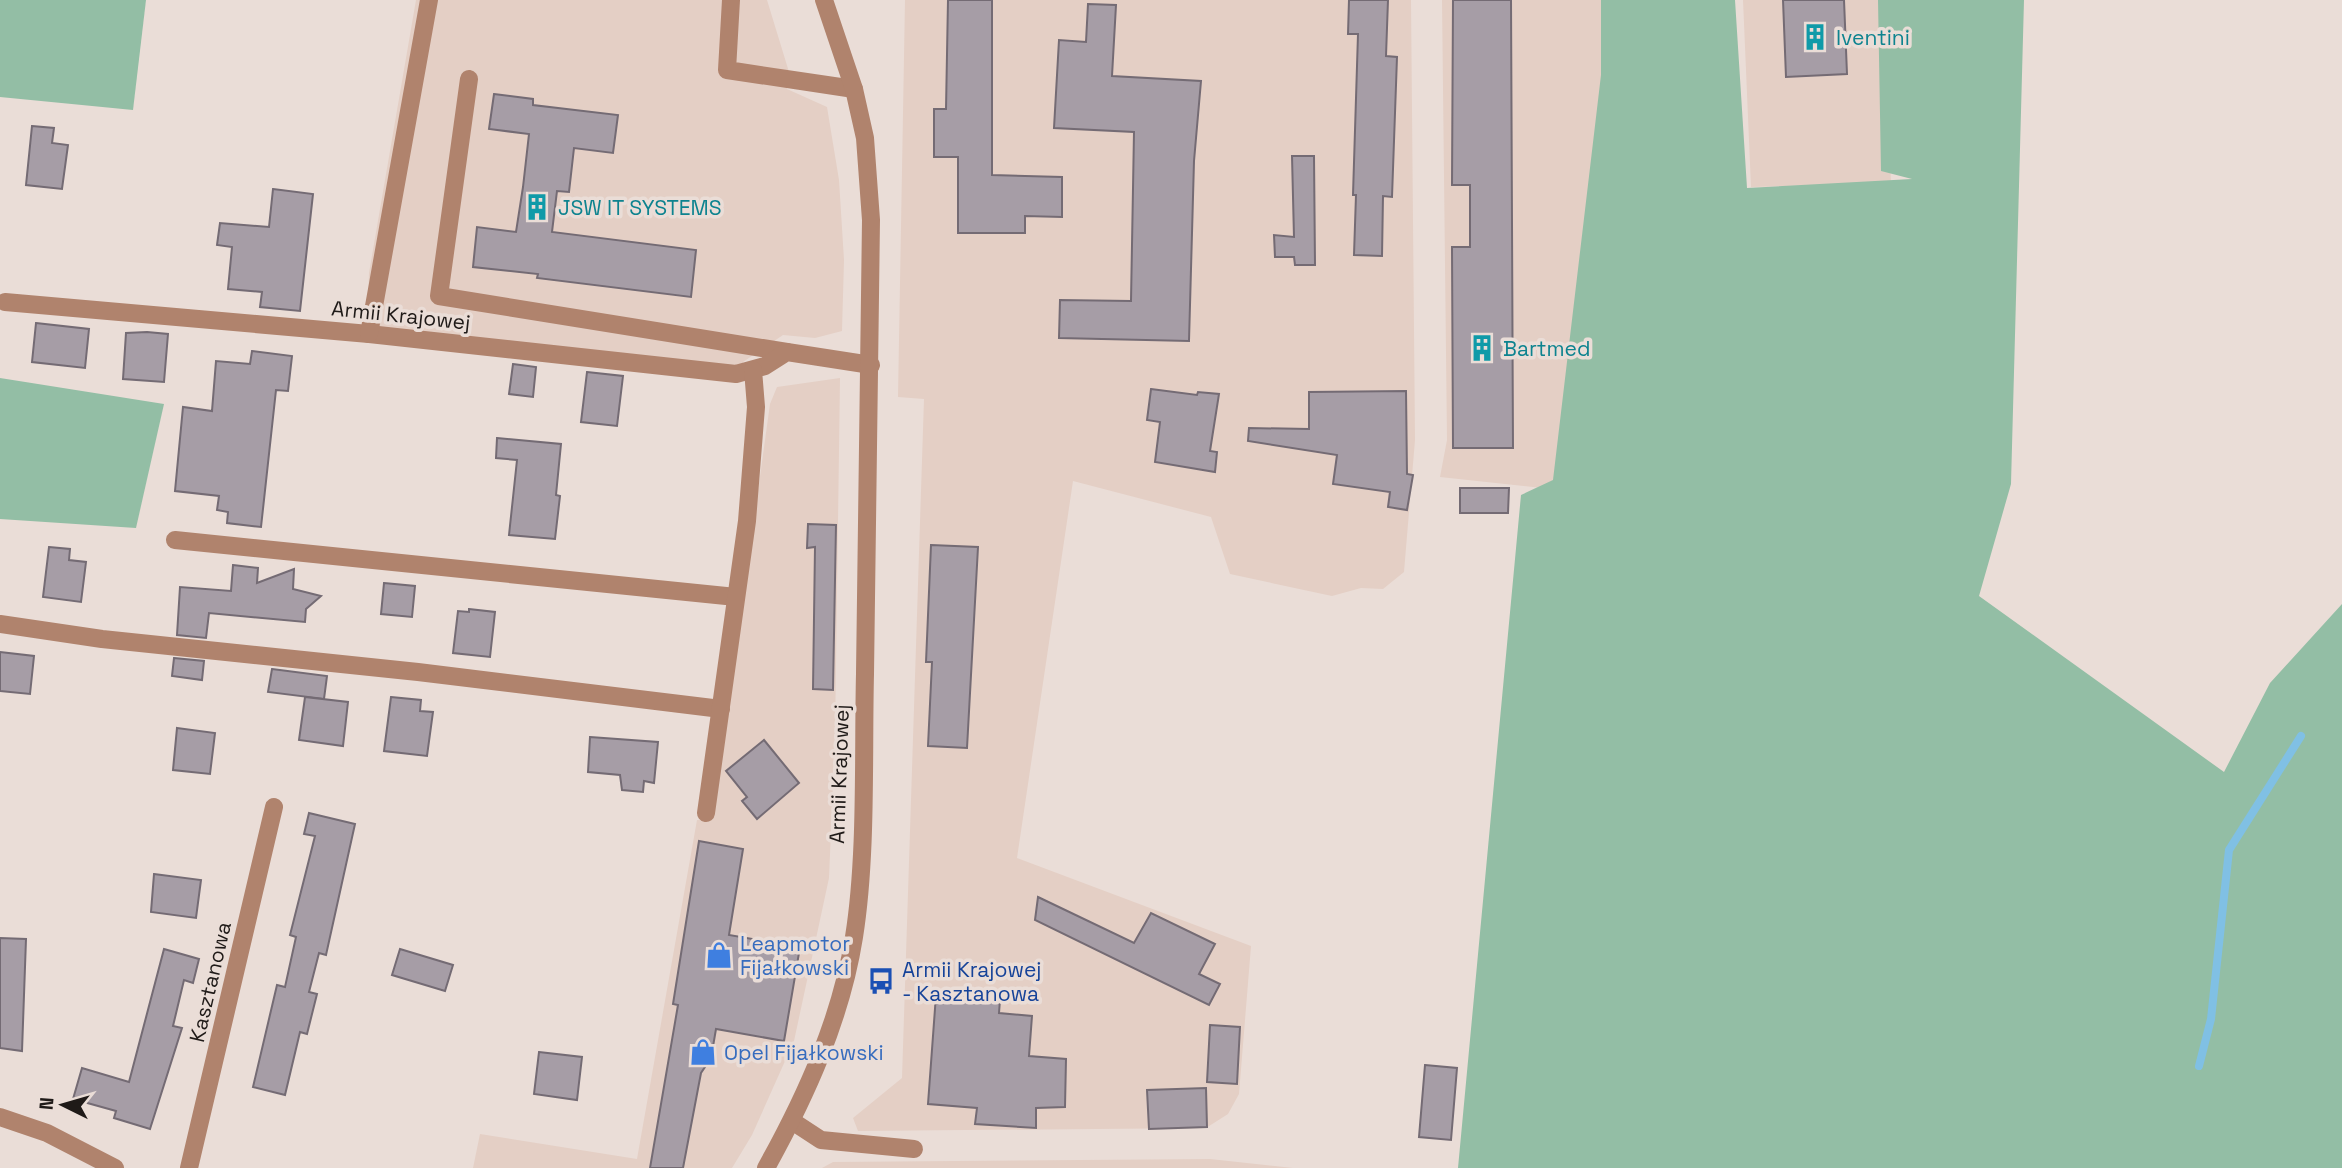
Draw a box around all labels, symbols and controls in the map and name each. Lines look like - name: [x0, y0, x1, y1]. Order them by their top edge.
- building icon: Iventini: [1800, 22, 1830, 52]
- place label: Iventini: [1836, 24, 1910, 51]
- building icon: JSW IT SYSTEMS: [522, 192, 552, 222]
- place label: JSW IT SYSTEMS: [558, 194, 722, 221]
- street label: Armii Krajowej: [330, 294, 472, 336]
- building icon: Bartmed: [1467, 333, 1497, 363]
- place label: Bartmed: [1503, 335, 1591, 362]
- street label: Armii Krajowej: [823, 704, 855, 844]
- street label: Kasztanowa: [183, 919, 237, 1045]
- place label: Leapmotor Fijałkowski: [740, 930, 850, 981]
- shop icon: Leapmotor Fijałkowski: [704, 940, 734, 970]
- place label: Armii Krajowej - Kasztanowa: [902, 956, 1042, 1007]
- bus stop icon: Armii Krajowej - Kasztanowa: [866, 966, 896, 996]
- shop icon: Opel Fijałkowski: [688, 1037, 718, 1067]
- place label: Opel Fijałkowski: [724, 1039, 884, 1066]
- north arrow: [28, 1070, 98, 1140]
- text: N: [34, 1096, 60, 1111]

